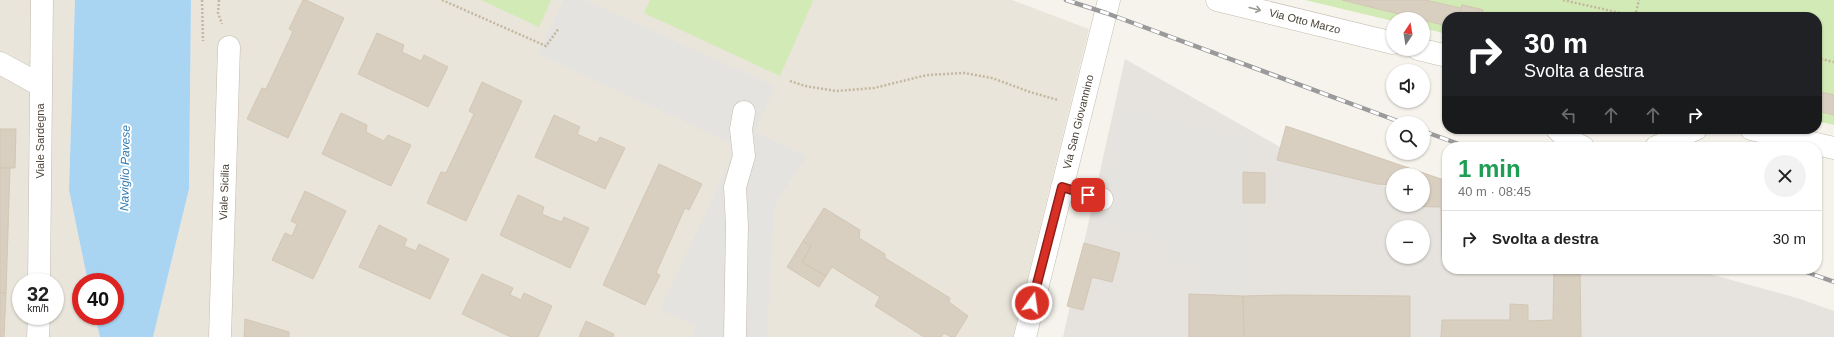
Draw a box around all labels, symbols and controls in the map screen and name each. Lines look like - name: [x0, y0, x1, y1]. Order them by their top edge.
- one-way arrow: [1248, 6, 1261, 14]
- street label: Via Otto Marzo: [1268, 6, 1342, 36]
- north arrow: [1386, 12, 1430, 56]
- map controls: [1386, 12, 1430, 264]
- icon: right: [1458, 28, 1510, 80]
- text: 30 m: [1524, 28, 1588, 59]
- text: Svolta a destra: [1524, 61, 1644, 81]
- button: sound: [1386, 64, 1430, 108]
- street label: Via San Giovannino: [1060, 73, 1096, 171]
- street label: Viale Sardegna: [34, 103, 46, 179]
- icon: left: [1558, 104, 1580, 126]
- icon: ahead: [1600, 104, 1622, 126]
- icon: ahead: [1642, 104, 1664, 126]
- icon: right: [1684, 104, 1706, 126]
- button: search: [1386, 116, 1430, 160]
- water label: Naviglio Pavese: [117, 125, 133, 211]
- text: 1 min: [1458, 155, 1521, 182]
- button: close: [1764, 155, 1806, 197]
- street label: Viale Sicilia: [217, 163, 231, 220]
- button: +: [1386, 168, 1430, 212]
- pin: [1071, 178, 1105, 212]
- icon: arrive: [1077, 184, 1099, 206]
- text: 40 m · 08:45: [1458, 184, 1531, 199]
- button: −: [1386, 220, 1430, 264]
- icon: right: [1458, 228, 1480, 250]
- text: Svolta a destra: [1492, 230, 1599, 247]
- text: 30 m: [1773, 230, 1806, 247]
- speed limit sign: 40: [72, 273, 124, 325]
- position arrow: [1011, 282, 1053, 324]
- text: 32: [27, 283, 49, 305]
- text: km/h: [27, 303, 49, 314]

